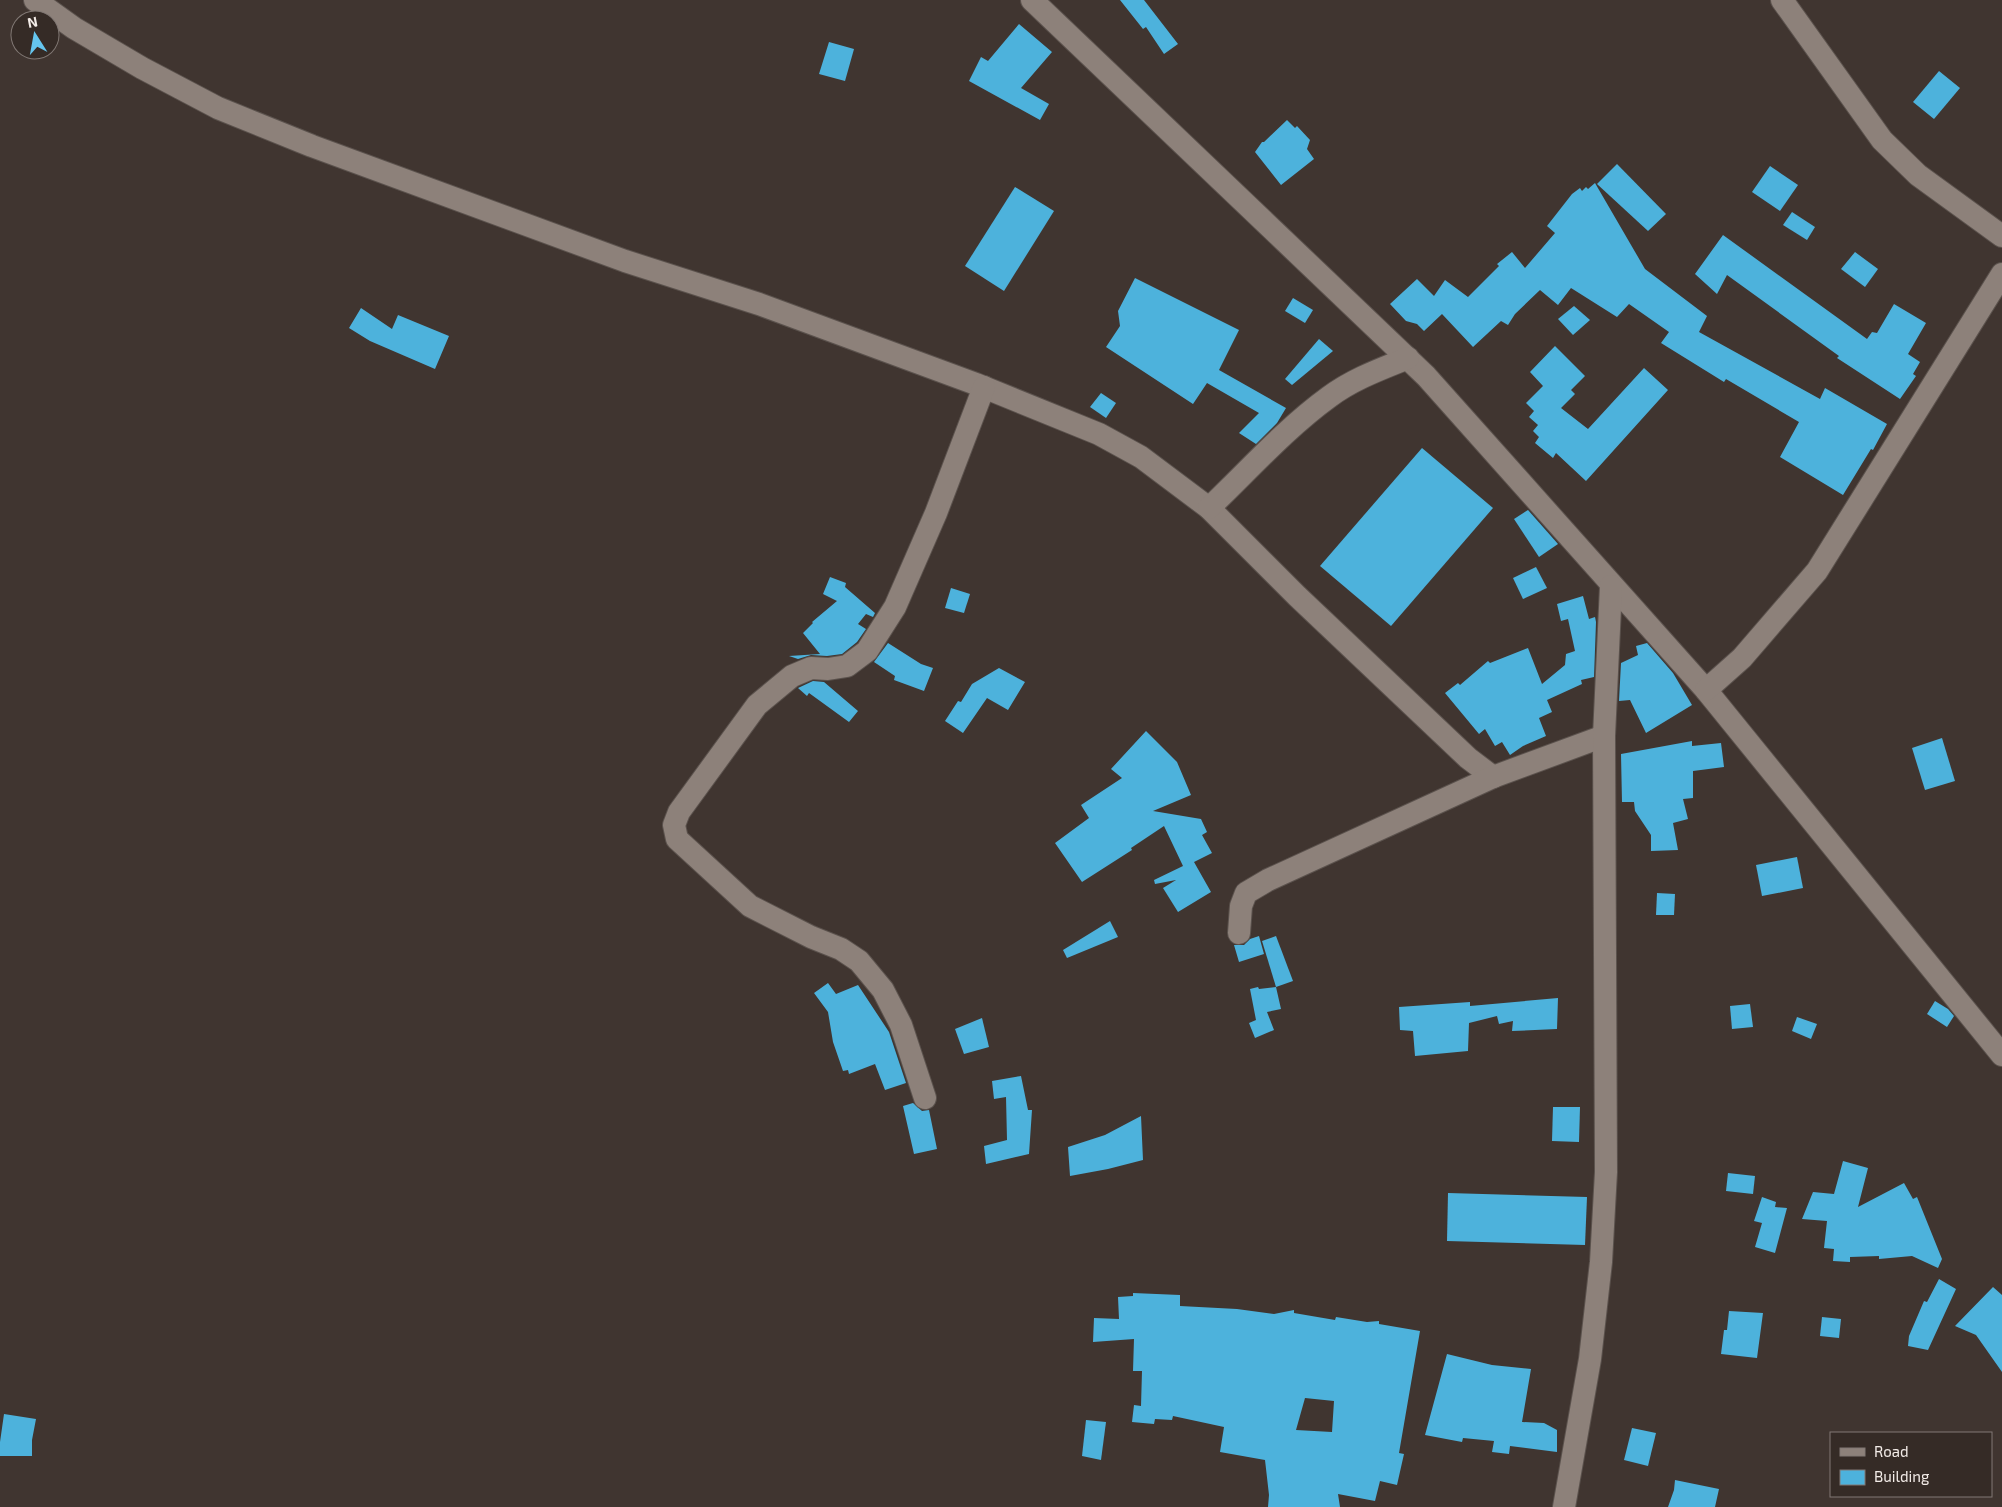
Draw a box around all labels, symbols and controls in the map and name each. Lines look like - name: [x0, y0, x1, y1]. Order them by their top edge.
- north arrow: [10, 10, 60, 60]
- text: N: [26, 12, 39, 31]
- legend: [1830, 1432, 1992, 1497]
- text: Road: [1874, 1442, 1909, 1460]
- text: Building: [1874, 1467, 1930, 1485]

